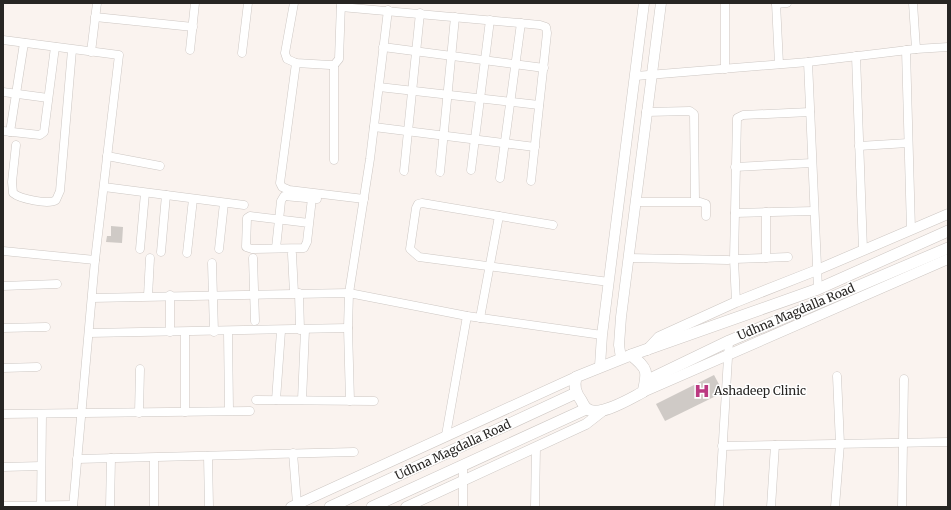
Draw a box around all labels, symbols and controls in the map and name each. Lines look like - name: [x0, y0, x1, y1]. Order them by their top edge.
- street label: Udhna Magdalla Road: [735, 280, 857, 343]
- hospital icon: Ashadeep Clinic: [693, 382, 711, 400]
- place label: Ashadeep Clinic: [713, 383, 806, 398]
- street label: Udhna Magdalla Road: [392, 416, 513, 483]

